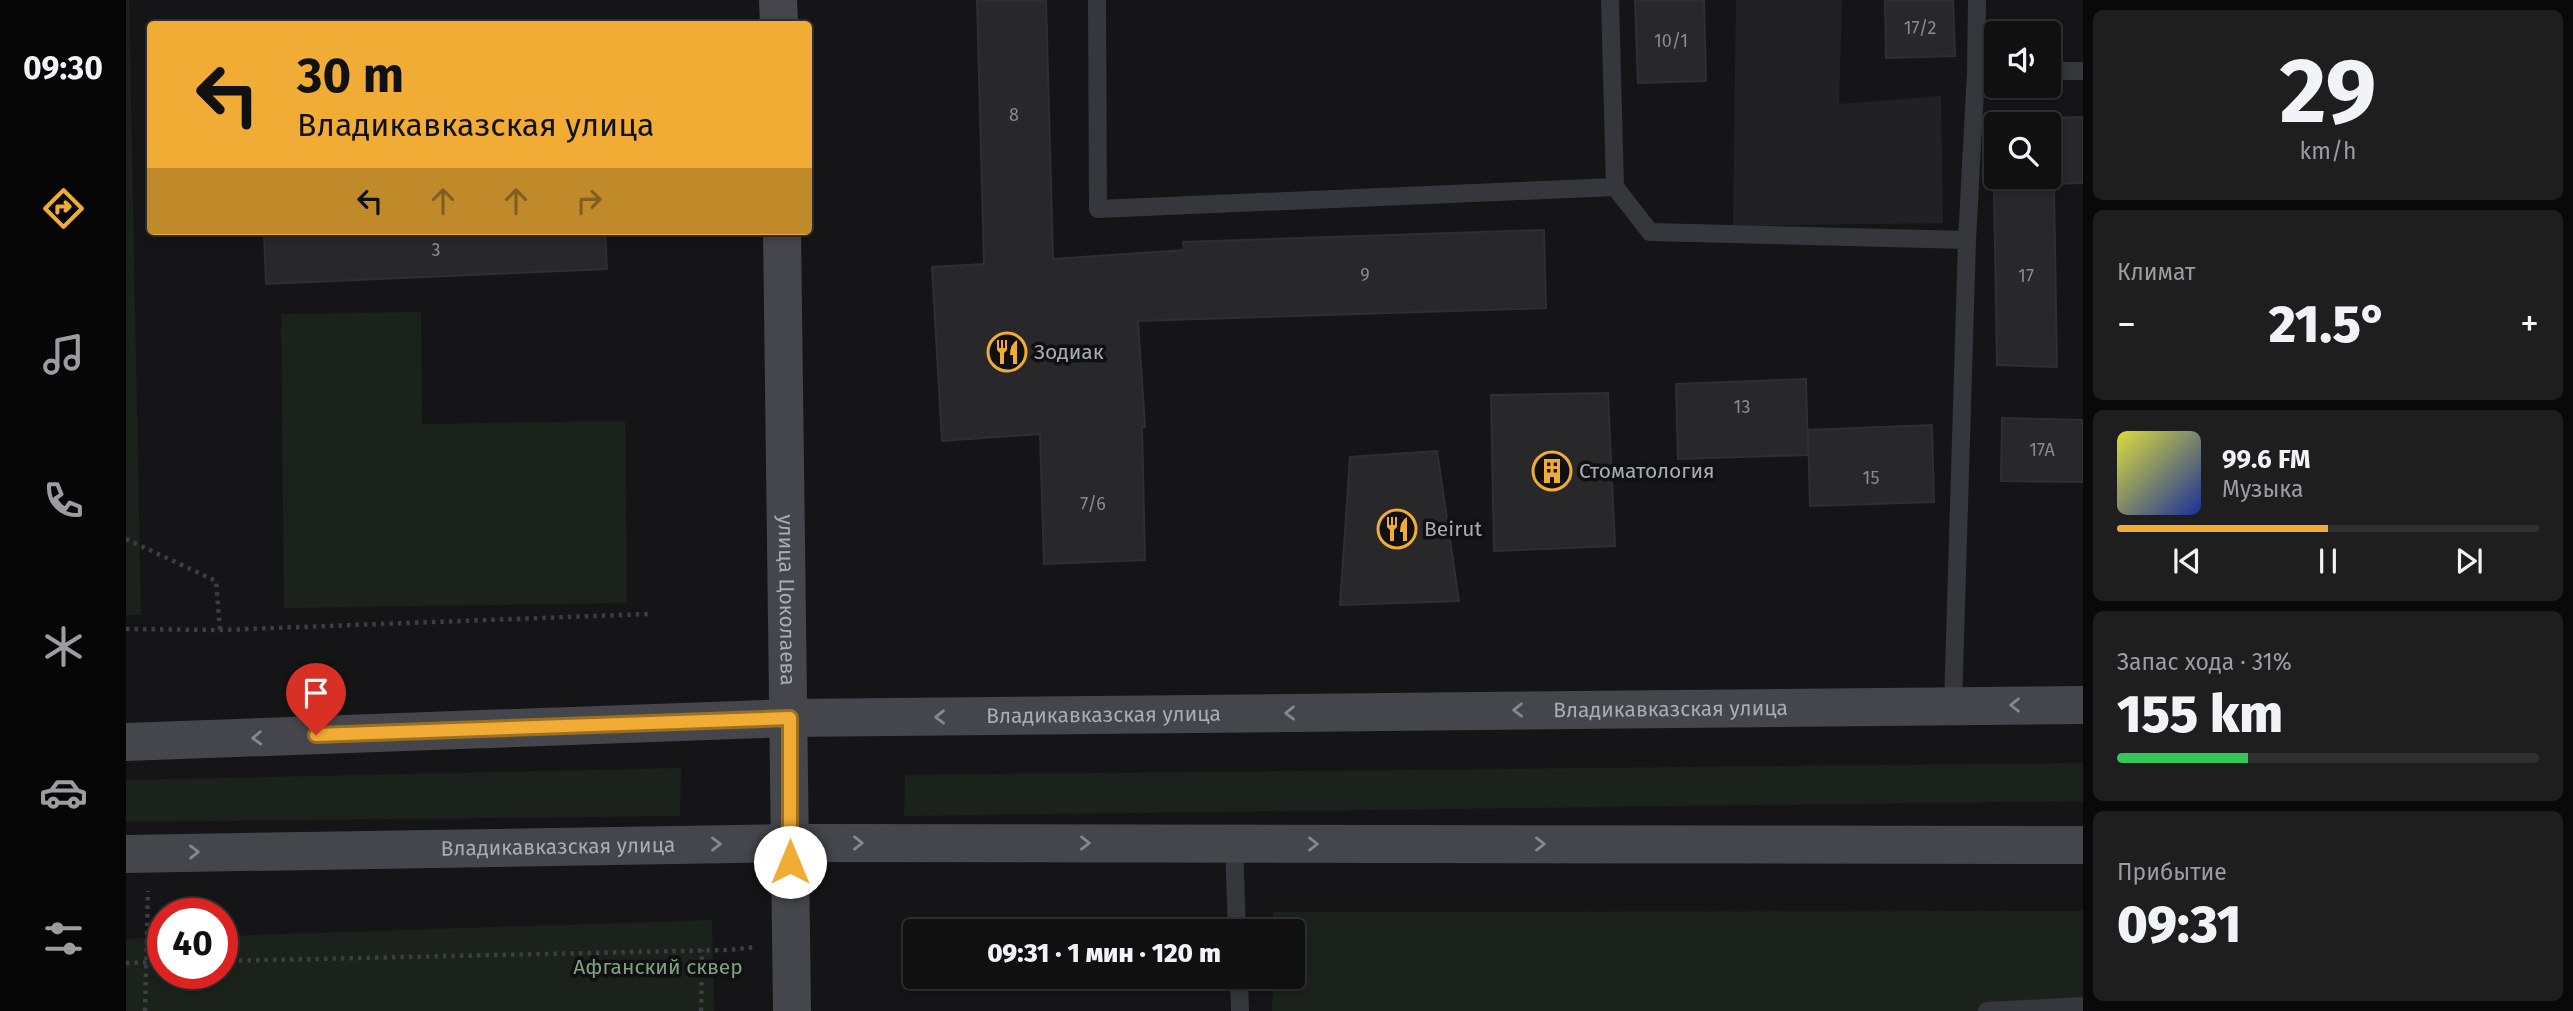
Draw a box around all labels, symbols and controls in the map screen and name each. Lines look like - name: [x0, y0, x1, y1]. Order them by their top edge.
- house number: 17/2: [1904, 17, 1936, 39]
- map controls: [1984, 21, 2061, 189]
- button: sound: [1984, 21, 2061, 98]
- house number: 10/1: [1654, 30, 1688, 52]
- text: 29: [2279, 37, 2377, 146]
- text: 30 m: [297, 46, 404, 105]
- text: 09:30: [23, 49, 103, 87]
- icon: left: [182, 49, 273, 140]
- house number: 8: [1009, 104, 1019, 126]
- text: Владикавказская улица: [297, 106, 654, 144]
- button: search: [1984, 112, 2061, 189]
- text: km/h: [2300, 137, 2356, 165]
- icon: left: [351, 182, 389, 220]
- icon: ahead: [424, 182, 462, 220]
- icon: ahead: [497, 182, 535, 220]
- icon: right: [570, 182, 608, 220]
- icon: directions: [39, 184, 88, 233]
- house number: 3: [432, 239, 440, 261]
- text: Климат: [2117, 258, 2195, 286]
- house number: 9: [1360, 264, 1370, 286]
- house number: 17: [2018, 265, 2034, 287]
- text: 21.5°: [2269, 293, 2387, 356]
- text: −: [2117, 301, 2136, 347]
- text: +: [2520, 301, 2539, 347]
- icon: music: [39, 330, 88, 379]
- restaurant icon: Зодиак: [986, 331, 1028, 373]
- place label: Зодиак: [1034, 339, 1104, 365]
- house number: 13: [1734, 396, 1750, 418]
- house number: 17А: [2029, 439, 2055, 461]
- text: 99.6 FM: [2222, 444, 2310, 475]
- building icon: Стоматология: [1531, 450, 1573, 492]
- place label: Стоматология: [1579, 458, 1715, 484]
- house number: 15: [1863, 467, 1879, 489]
- text: Музыка: [2222, 475, 2303, 503]
- icon: phone: [39, 476, 88, 525]
- house number: 7/6: [1080, 493, 1106, 515]
- restaurant icon: Beirut: [1376, 508, 1418, 550]
- street label: улица Цоколаева: [773, 514, 801, 686]
- place label: Beirut: [1424, 516, 1482, 542]
- icon: previous: [2168, 542, 2206, 580]
- icon: pause: [2309, 542, 2347, 580]
- icon: next: [2450, 542, 2488, 580]
- icon: climate: [39, 622, 88, 671]
- text: Запас хода · 31%: [2117, 648, 2292, 676]
- pin: [286, 663, 346, 735]
- icon: arrive: [297, 674, 335, 712]
- text: 155 km: [2117, 683, 2283, 746]
- street label: Владикавказская улица: [1553, 695, 1788, 723]
- one-way arrow: [2009, 697, 2020, 713]
- street label: Владикавказская улица: [986, 701, 1221, 729]
- one-way arrow: [1512, 702, 1523, 718]
- one-way arrow: [1285, 705, 1295, 721]
- one-way arrow: [935, 709, 946, 724]
- one-way arrow: [251, 730, 262, 745]
- icon: car: [39, 768, 88, 817]
- position arrow: [753, 825, 827, 899]
- street label: Владикавказская улица: [440, 832, 676, 862]
- one-way arrow: [853, 835, 863, 851]
- one-way arrow: [1080, 835, 1091, 851]
- one-way arrow: [711, 836, 721, 852]
- one-way arrow: [1308, 836, 1318, 852]
- one-way arrow: [1535, 836, 1546, 852]
- one-way arrow: [189, 845, 200, 860]
- text: Прибытие: [2117, 858, 2227, 886]
- text: 09:31: [2117, 893, 2241, 956]
- speed limit sign: 40: [147, 898, 238, 989]
- icon: filters: [39, 914, 88, 963]
- text: 09:31 · 1 мин · 120 m: [987, 938, 1221, 969]
- park label: Афганский сквер: [573, 954, 743, 980]

